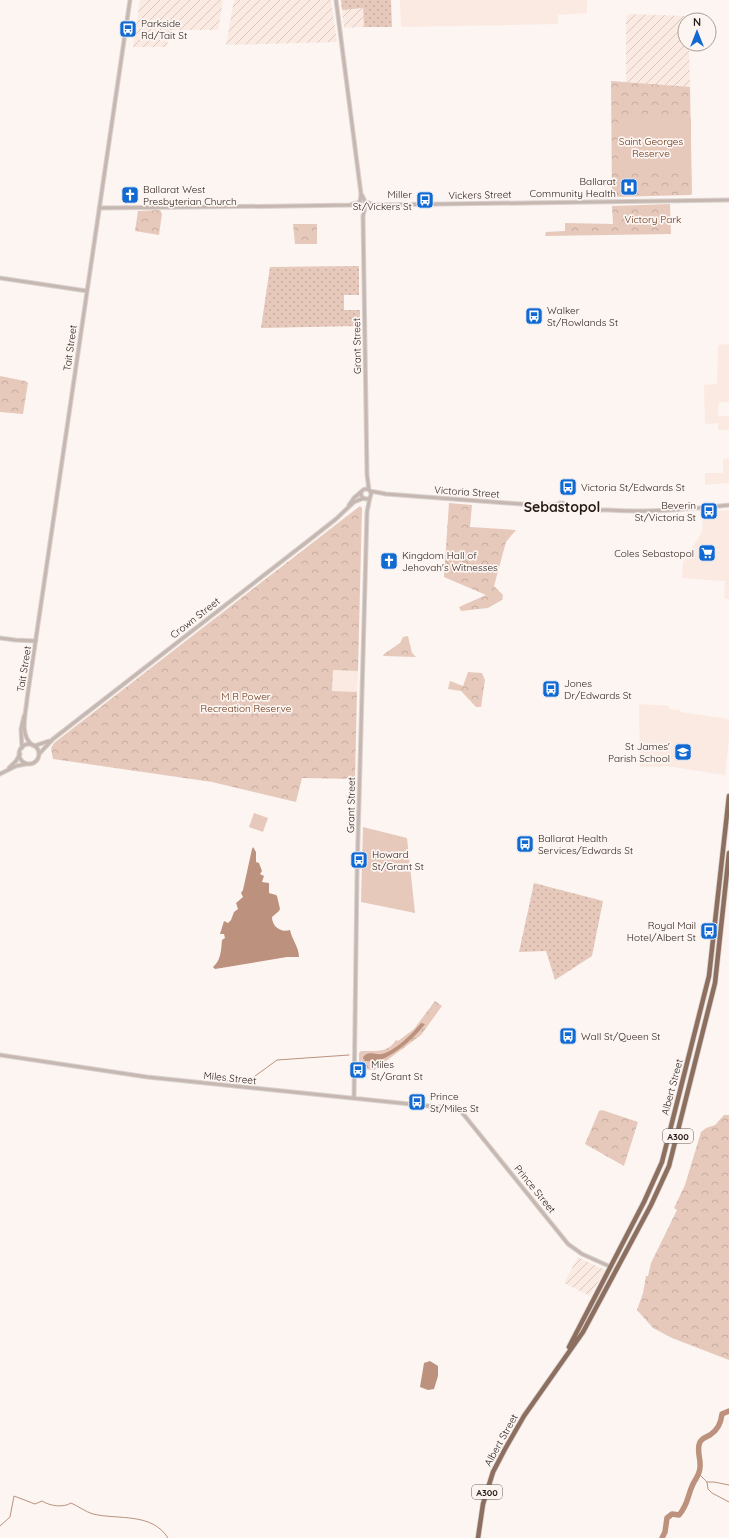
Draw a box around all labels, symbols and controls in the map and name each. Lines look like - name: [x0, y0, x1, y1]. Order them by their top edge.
- north arrow: [677, 12, 717, 52]
- text: N: [693, 15, 701, 29]
- place label: Parkside Rd/Tait St: [141, 17, 188, 42]
- bus stop icon: Parkside Rd/Tait St: [118, 19, 138, 39]
- park label: Saint Georges Reserve: [619, 135, 684, 160]
- place label: Ballarat Community Health: [529, 175, 617, 200]
- hospital icon: Ballarat Community Health: [619, 177, 639, 197]
- place label: Ballarat West Presbyterian Church: [143, 183, 237, 208]
- church icon: Ballarat West Presbyterian Church: [120, 185, 140, 205]
- place label: Miller St/Vickers St: [353, 188, 413, 213]
- street label: Vickers Street: [448, 188, 512, 202]
- bus stop icon: Miller St/Vickers St: [415, 190, 435, 210]
- park label: Victory Park: [625, 213, 681, 226]
- place label: Walker St/Rowlands St: [547, 304, 619, 329]
- bus stop icon: Walker St/Rowlands St: [524, 306, 544, 326]
- street label: Grant Street: [350, 317, 364, 374]
- street label: Tait Street: [60, 323, 80, 372]
- bus stop icon: Victoria St/Edwards St: [558, 477, 578, 497]
- place label: Victoria St/Edwards St: [581, 481, 685, 494]
- street label: Victoria Street: [434, 483, 501, 501]
- district label: Sebastopol: [524, 498, 600, 516]
- place label: Beverin St/Victoria St: [635, 499, 697, 524]
- bus stop icon: Beverin St/Victoria St: [699, 501, 719, 521]
- supermarket icon: Coles Sebastopol: [697, 543, 717, 563]
- place label: Coles Sebastopol: [614, 547, 694, 560]
- place label: Kingdom Hall of Jehovah's Witnesses: [402, 549, 498, 574]
- church icon: Kingdom Hall of Jehovah's Witnesses: [379, 551, 399, 571]
- street label: Crown Street: [168, 594, 223, 641]
- street label: Tait Street: [14, 644, 34, 693]
- place label: Jones Dr/Edwards St: [564, 677, 632, 702]
- bus stop icon: Jones Dr/Edwards St: [541, 679, 561, 699]
- park label: M R Power Recreation Reserve: [201, 690, 292, 715]
- place label: St James' Parish School: [608, 740, 670, 765]
- school or university icon: St James' Parish School: [673, 742, 693, 762]
- street label: Grant Street: [344, 776, 358, 833]
- place label: Ballarat Health Services/Edwards St: [538, 832, 634, 857]
- bus stop icon: Ballarat Health Services/Edwards St: [515, 834, 535, 854]
- place label: Howard St/Grant St: [372, 848, 424, 873]
- bus stop icon: Howard St/Grant St: [349, 850, 369, 870]
- place label: Royal Mail Hotel/Albert St: [627, 919, 697, 944]
- bus stop icon: Royal Mail Hotel/Albert St: [699, 921, 719, 941]
- bus stop icon: Wall St/Queen St: [558, 1026, 578, 1046]
- place label: Wall St/Queen St: [581, 1030, 661, 1043]
- street label: Albert Street: [658, 1057, 686, 1117]
- place label: Miles St/Grant St: [371, 1058, 423, 1083]
- bus stop icon: Miles St/Grant St: [348, 1060, 368, 1080]
- street label: Miles Street: [203, 1069, 258, 1087]
- place label: Prince St/Miles St: [430, 1090, 480, 1115]
- bus stop icon: Prince St/Miles St: [407, 1092, 427, 1112]
- road number: A300: [663, 1129, 693, 1143]
- street label: Prince Street: [512, 1162, 559, 1216]
- street label: Albert Street: [481, 1411, 521, 1468]
- road number: A300: [472, 1485, 502, 1499]

